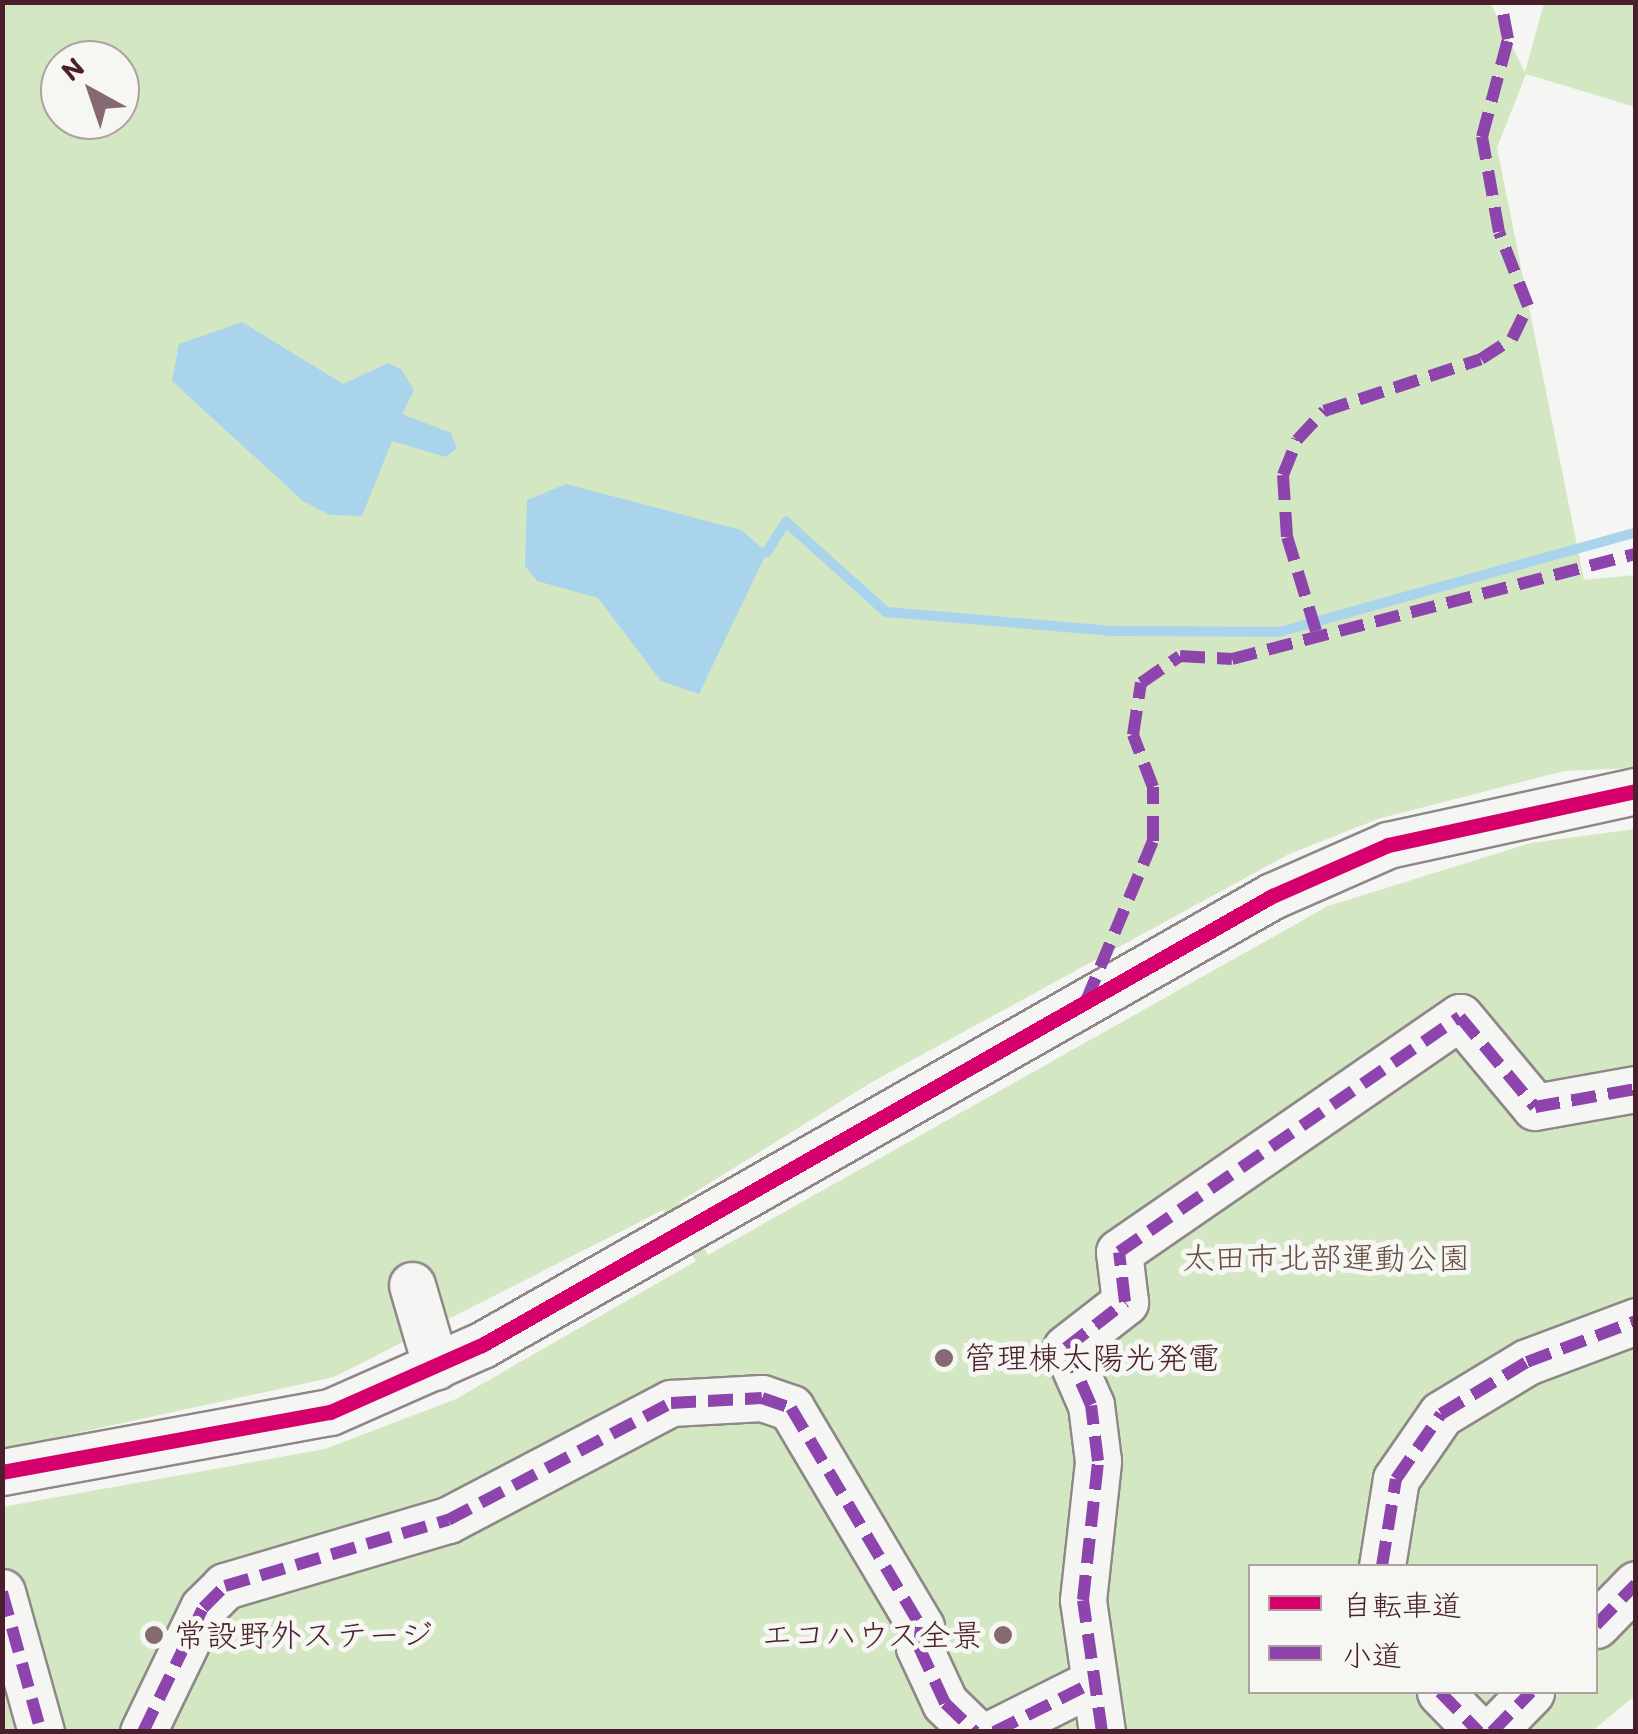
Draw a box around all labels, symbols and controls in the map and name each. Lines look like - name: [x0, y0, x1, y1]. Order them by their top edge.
- north arrow: [40, 40, 140, 140]
- text: N: [54, 49, 90, 88]
- park label: 太田市北部運動公園: [1182, 1239, 1470, 1277]
- place label: 管理棟太陽光発電: [964, 1339, 1220, 1377]
- marker: 管理棟太陽光発電: [933, 1347, 955, 1369]
- legend: [1248, 1564, 1598, 1694]
- text: 自転車道: [1342, 1587, 1462, 1624]
- place label: 常設野外ステージ: [174, 1616, 430, 1654]
- place label: エコハウス全景: [759, 1616, 983, 1654]
- marker: 常設野外ステージ: [143, 1624, 165, 1646]
- marker: エコハウス全景: [992, 1624, 1014, 1646]
- text: 小道: [1342, 1637, 1402, 1674]

